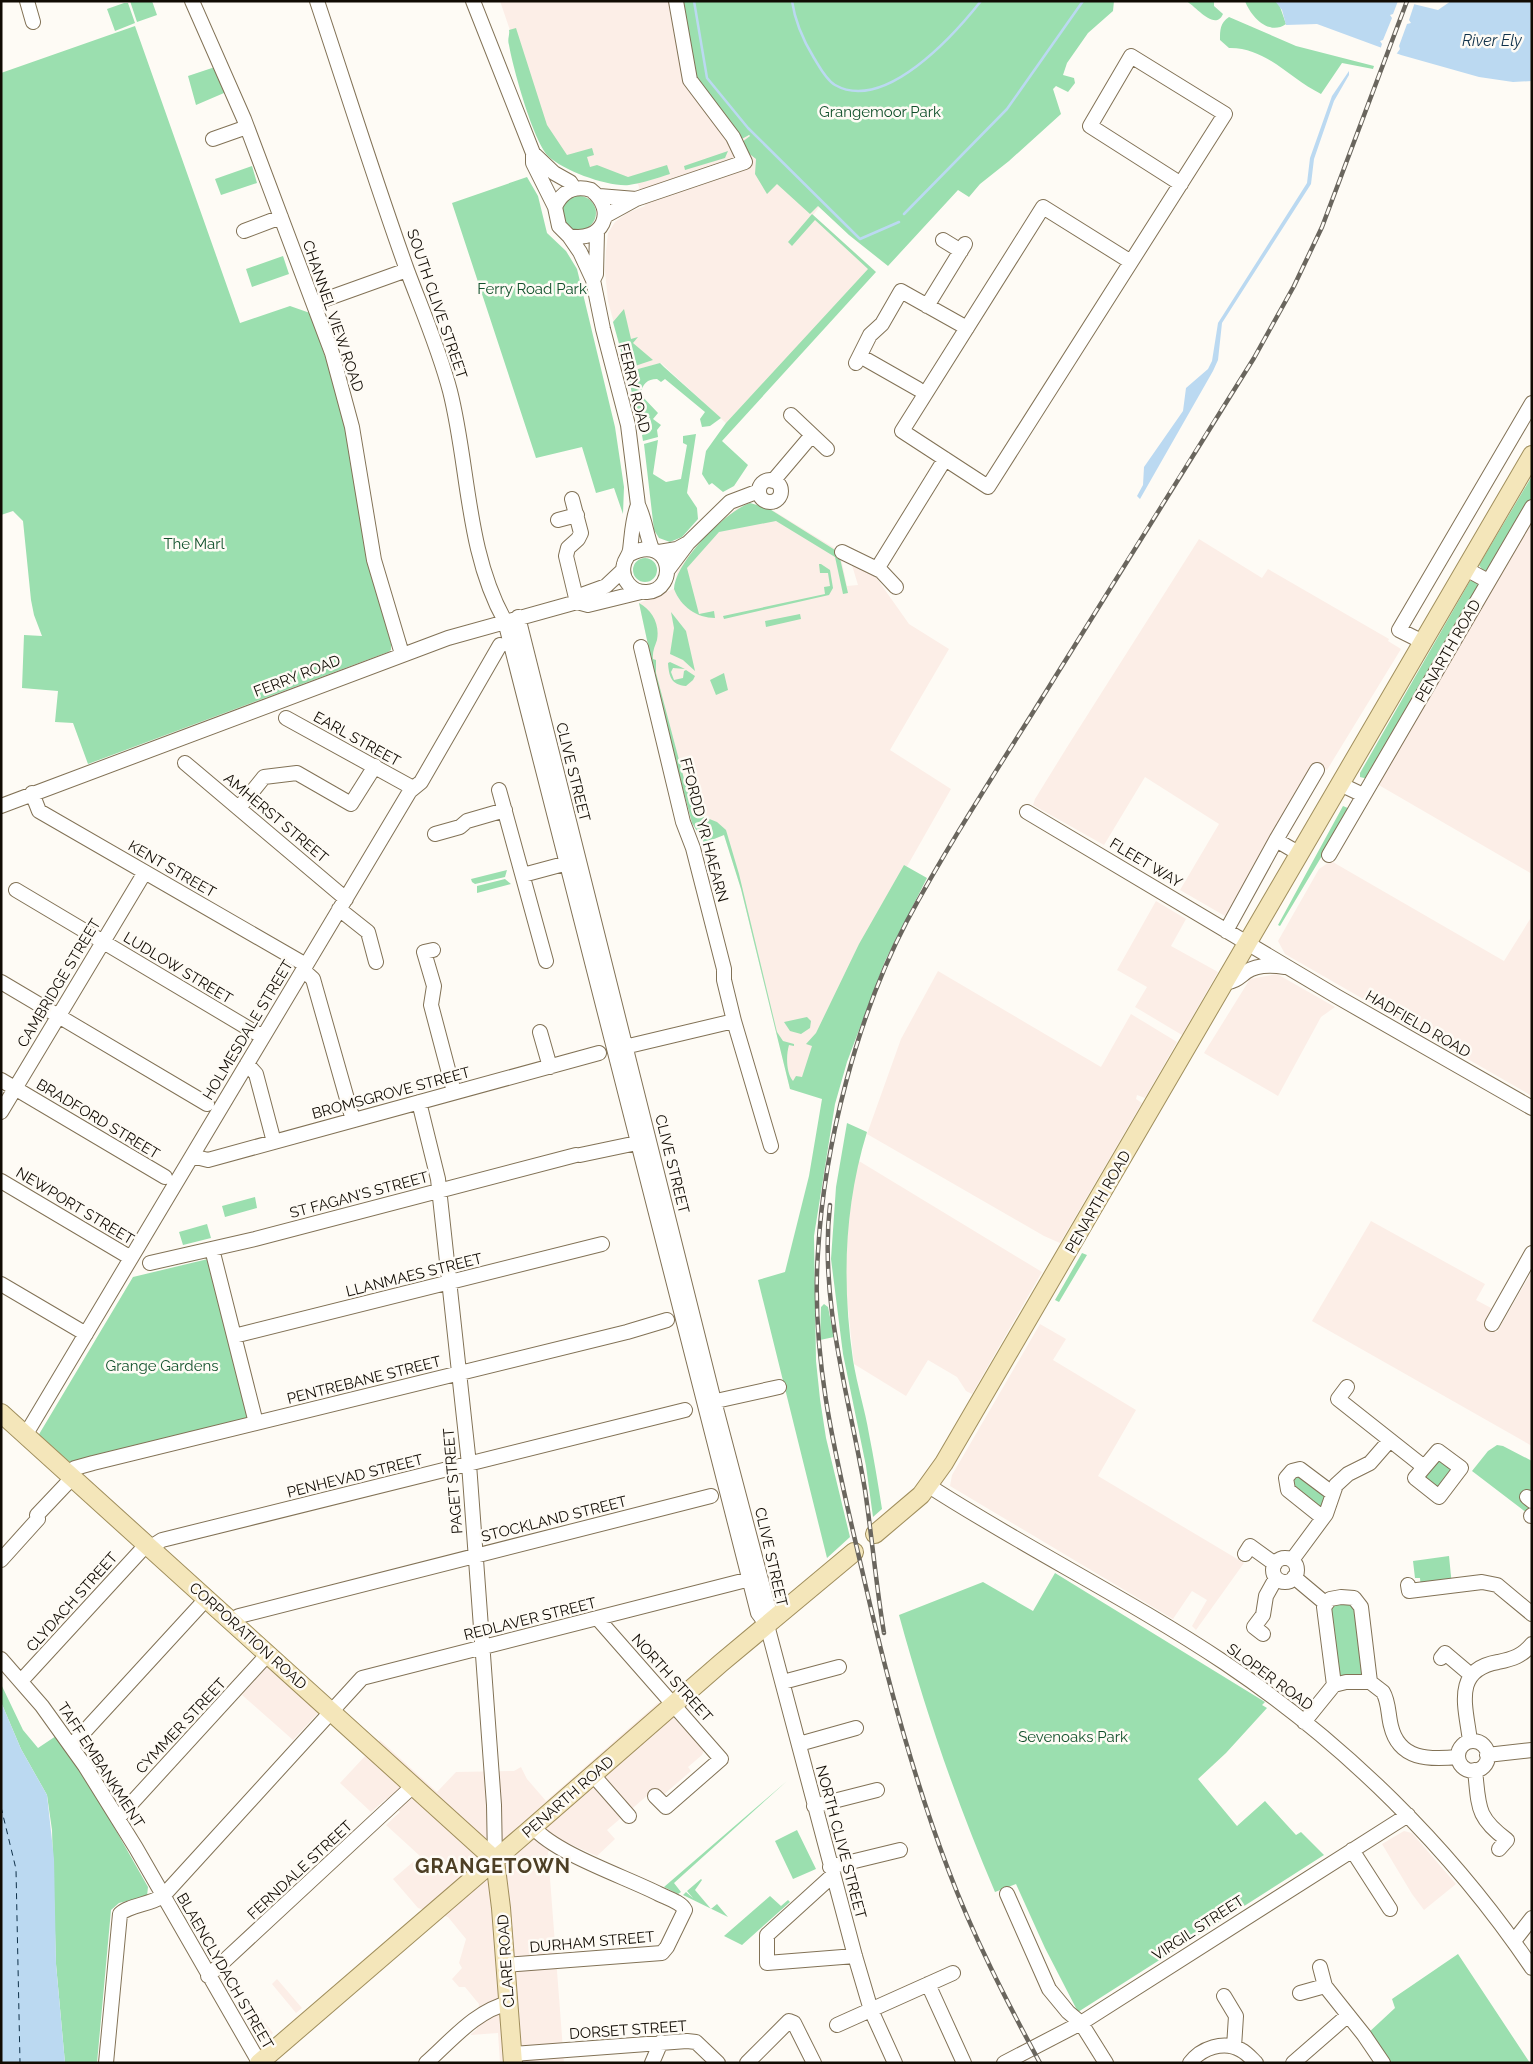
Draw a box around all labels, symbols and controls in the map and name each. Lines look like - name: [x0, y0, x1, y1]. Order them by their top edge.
- water label: River Ely: [1462, 31, 1523, 50]
- park label: Grangemoor Park: [819, 103, 941, 121]
- street label: SOUTH CLIVE STREET: [403, 227, 471, 381]
- street label: CHANNEL VIEW ROAD: [299, 238, 367, 394]
- park label: Ferry Road Park: [477, 280, 587, 298]
- street label: FERRY ROAD: [614, 341, 654, 435]
- park label: The Marl: [163, 535, 225, 553]
- street label: PENARTH ROAD: [1411, 596, 1485, 705]
- street label: FERRY ROAD: [251, 651, 343, 701]
- street label: EARL STREET: [310, 708, 404, 770]
- street label: CLIVE STREET: [552, 721, 594, 823]
- street label: FFORDD YR HAEARN: [676, 756, 732, 904]
- street label: AMHERST STREET: [220, 769, 332, 867]
- street label: FLEET WAY: [1106, 834, 1186, 892]
- street label: KENT STREET: [125, 837, 219, 901]
- street label: CAMBRIDGE STREET: [13, 915, 105, 1051]
- street label: LUDLOW STREET: [120, 928, 236, 1008]
- street label: HOLMESDALE STREET: [199, 957, 297, 1103]
- street label: HADFIELD ROAD: [1362, 987, 1474, 1062]
- street label: BROMSGROVE STREET: [310, 1063, 472, 1123]
- street label: BRADFORD STREET: [33, 1075, 163, 1163]
- street label: CLIVE STREET: [651, 1113, 693, 1215]
- street label: PENARTH ROAD: [1061, 1147, 1135, 1256]
- street label: NEWPORT STREET: [13, 1164, 137, 1248]
- street label: ST FAGAN'S STREET: [288, 1168, 430, 1222]
- street label: LLANMAES STREET: [344, 1249, 484, 1301]
- street label: PENTREBANE STREET: [285, 1352, 443, 1408]
- park label: Grange Gardens: [106, 1357, 218, 1375]
- street label: PAGET STREET: [439, 1427, 467, 1535]
- street label: PENHEVAD STREET: [285, 1450, 425, 1502]
- street label: STOCKLAND STREET: [479, 1492, 629, 1546]
- street label: CLIVE STREET: [751, 1506, 791, 1608]
- street label: CLYDACH STREET: [23, 1548, 121, 1656]
- street label: CORPORATION ROAD: [186, 1579, 311, 1694]
- street label: REDLAVER STREET: [462, 1594, 598, 1644]
- street label: NORTH STREET: [628, 1630, 716, 1726]
- street label: SLOPER ROAD: [1223, 1640, 1317, 1715]
- street label: CYMMER STREET: [132, 1674, 230, 1778]
- street label: TAFF EMBANKMENT: [54, 1699, 148, 1831]
- park label: Sevenoaks Park: [1018, 1728, 1128, 1746]
- street label: PENARTH ROAD: [519, 1752, 618, 1842]
- street label: NORTH CLIVE STREET: [812, 1763, 870, 1921]
- street label: FERNDALE STREET: [244, 1817, 356, 1923]
- district label: GRANGETOWN: [415, 1854, 571, 1878]
- street label: BLAENCLYDACH STREET: [173, 1890, 277, 2052]
- street label: VIRGIL STREET: [1149, 1892, 1247, 1964]
- street label: CLARE ROAD: [494, 1913, 518, 2008]
- street label: DURHAM STREET: [529, 1928, 655, 1956]
- street label: DORSET STREET: [569, 2017, 687, 2043]

